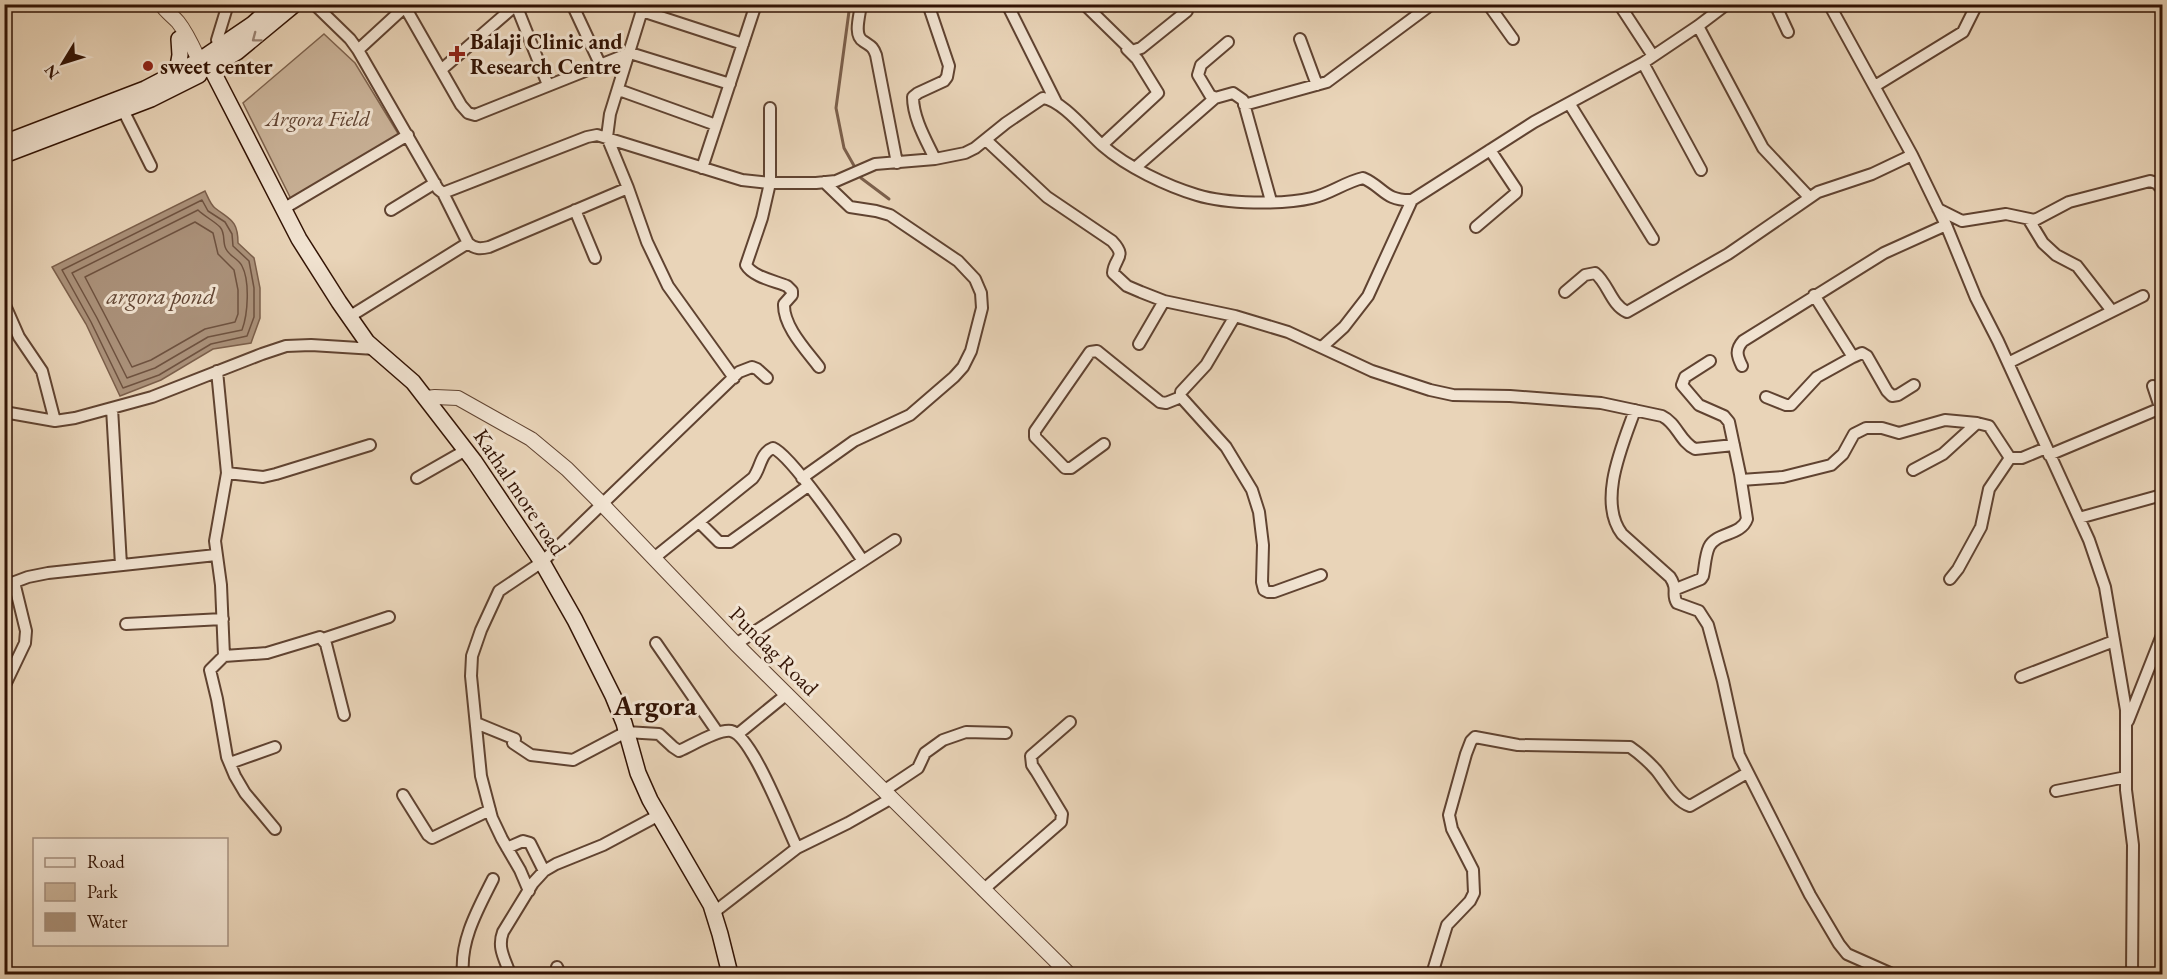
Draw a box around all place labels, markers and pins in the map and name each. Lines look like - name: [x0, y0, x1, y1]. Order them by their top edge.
- place label: Balaji Clinic and Research Centre: [470, 27, 623, 81]
- marker: Balaji Clinic and Research Centre: [448, 45, 466, 63]
- place label: sweet center: [160, 52, 274, 81]
- marker: sweet center: [141, 59, 155, 73]

